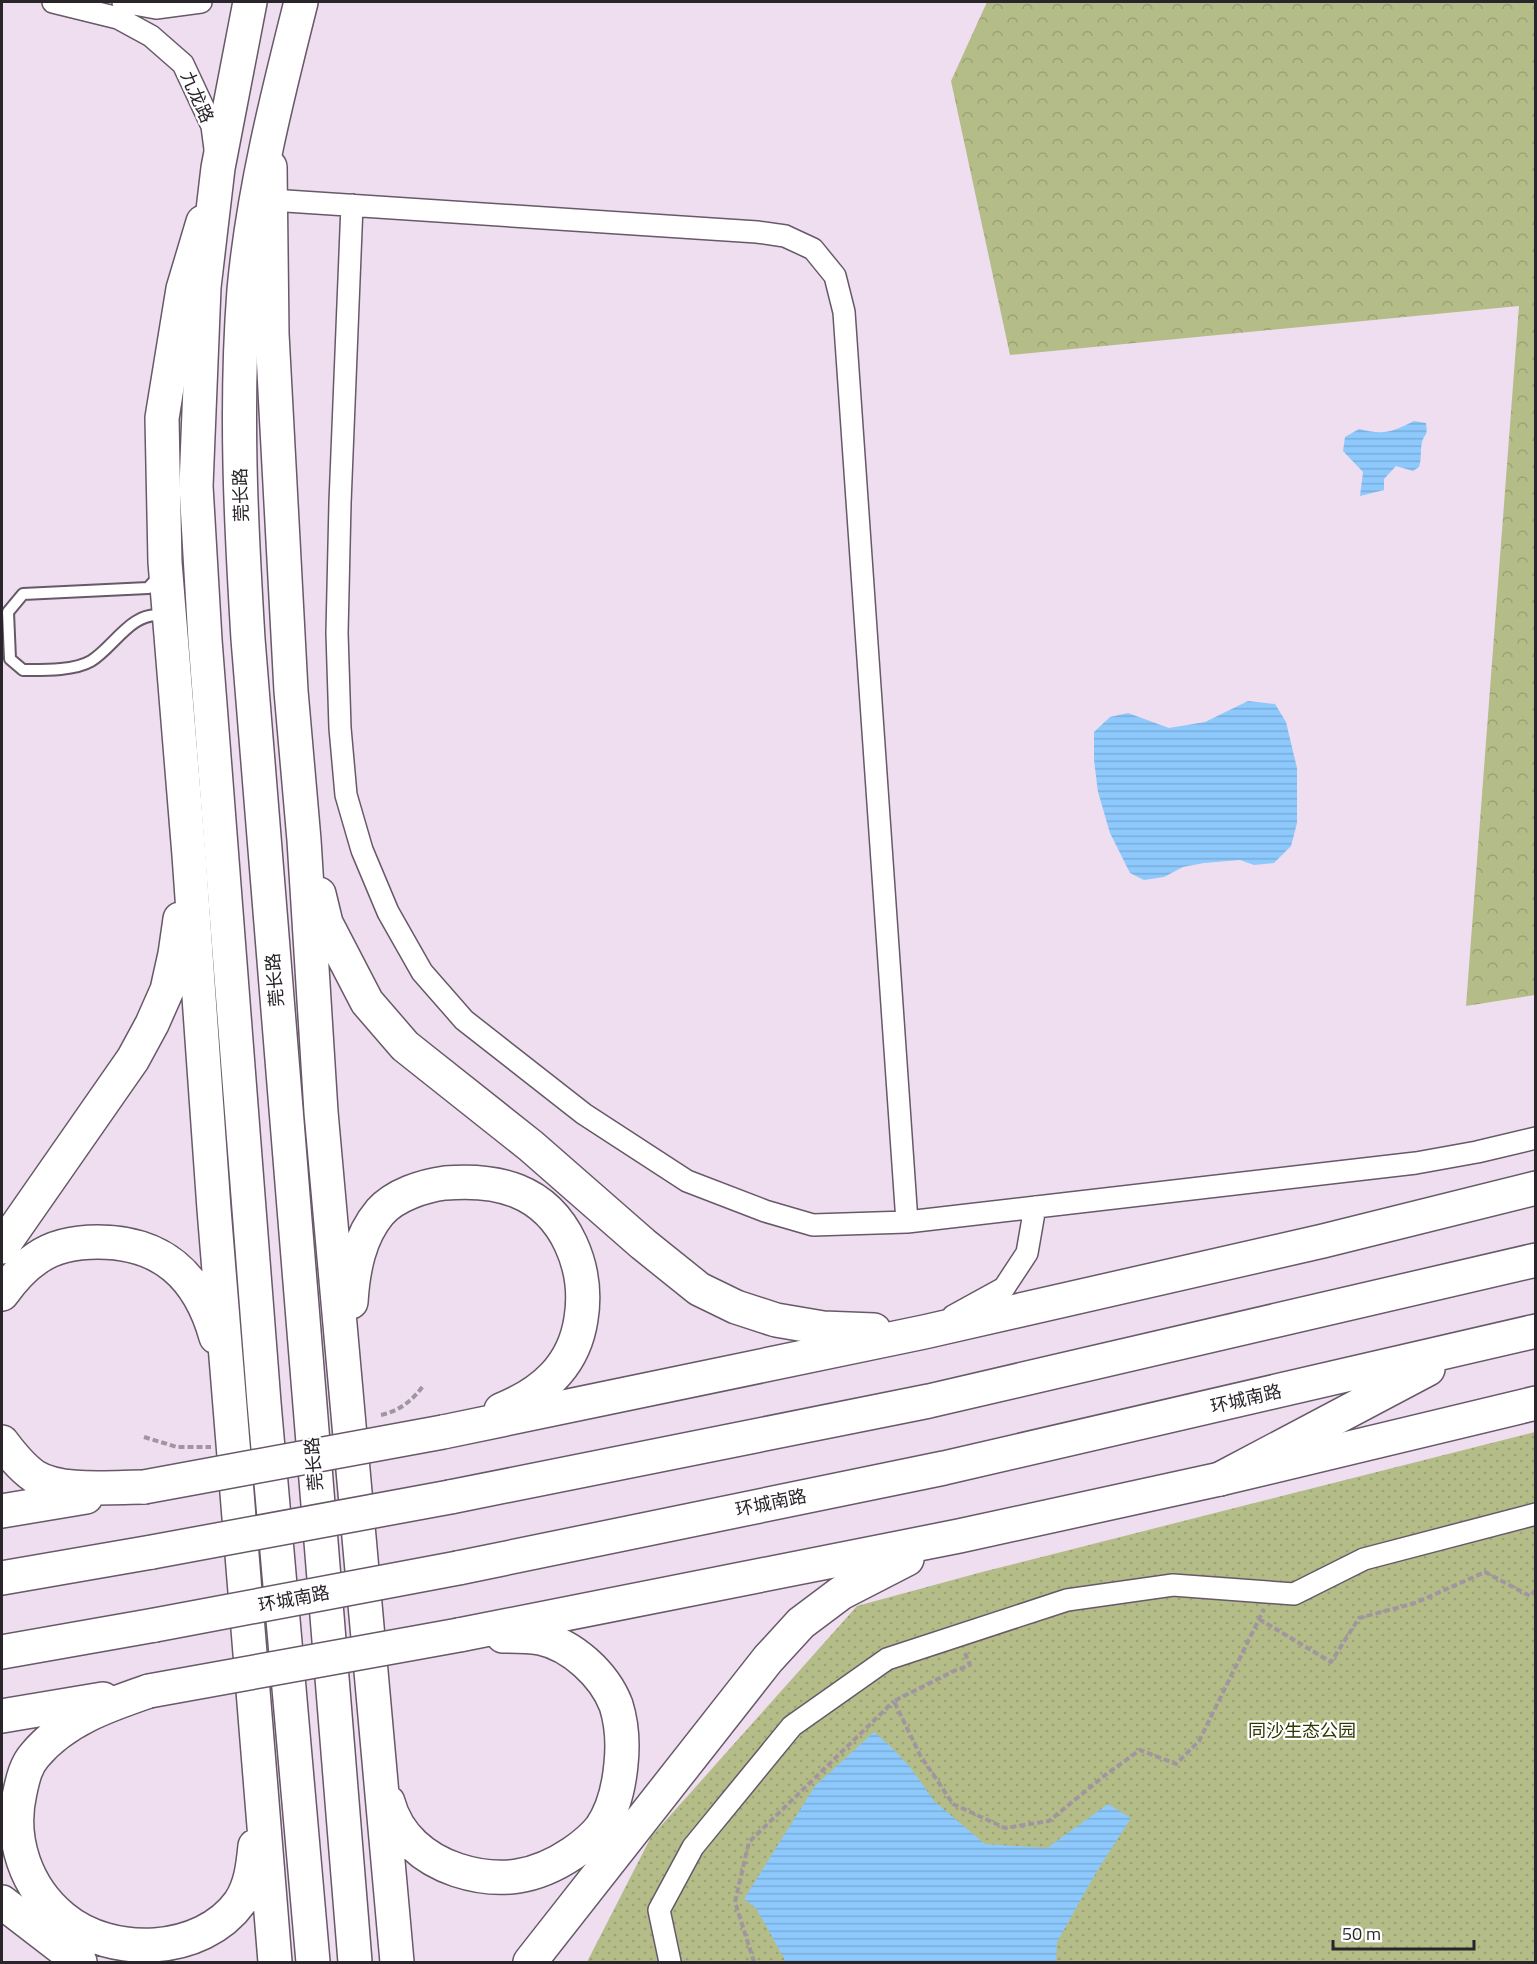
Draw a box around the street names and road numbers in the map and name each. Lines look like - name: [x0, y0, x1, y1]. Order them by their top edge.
- street label: 九龙路: [174, 67, 221, 127]
- street label: 莞长路: [226, 468, 255, 522]
- street label: 莞长路: [259, 952, 290, 1008]
- street label: 环城南路: [1208, 1377, 1284, 1420]
- street label: 莞长路: [298, 1436, 329, 1492]
- street label: 环城南路: [733, 1482, 809, 1523]
- street label: 环城南路: [256, 1578, 332, 1619]

